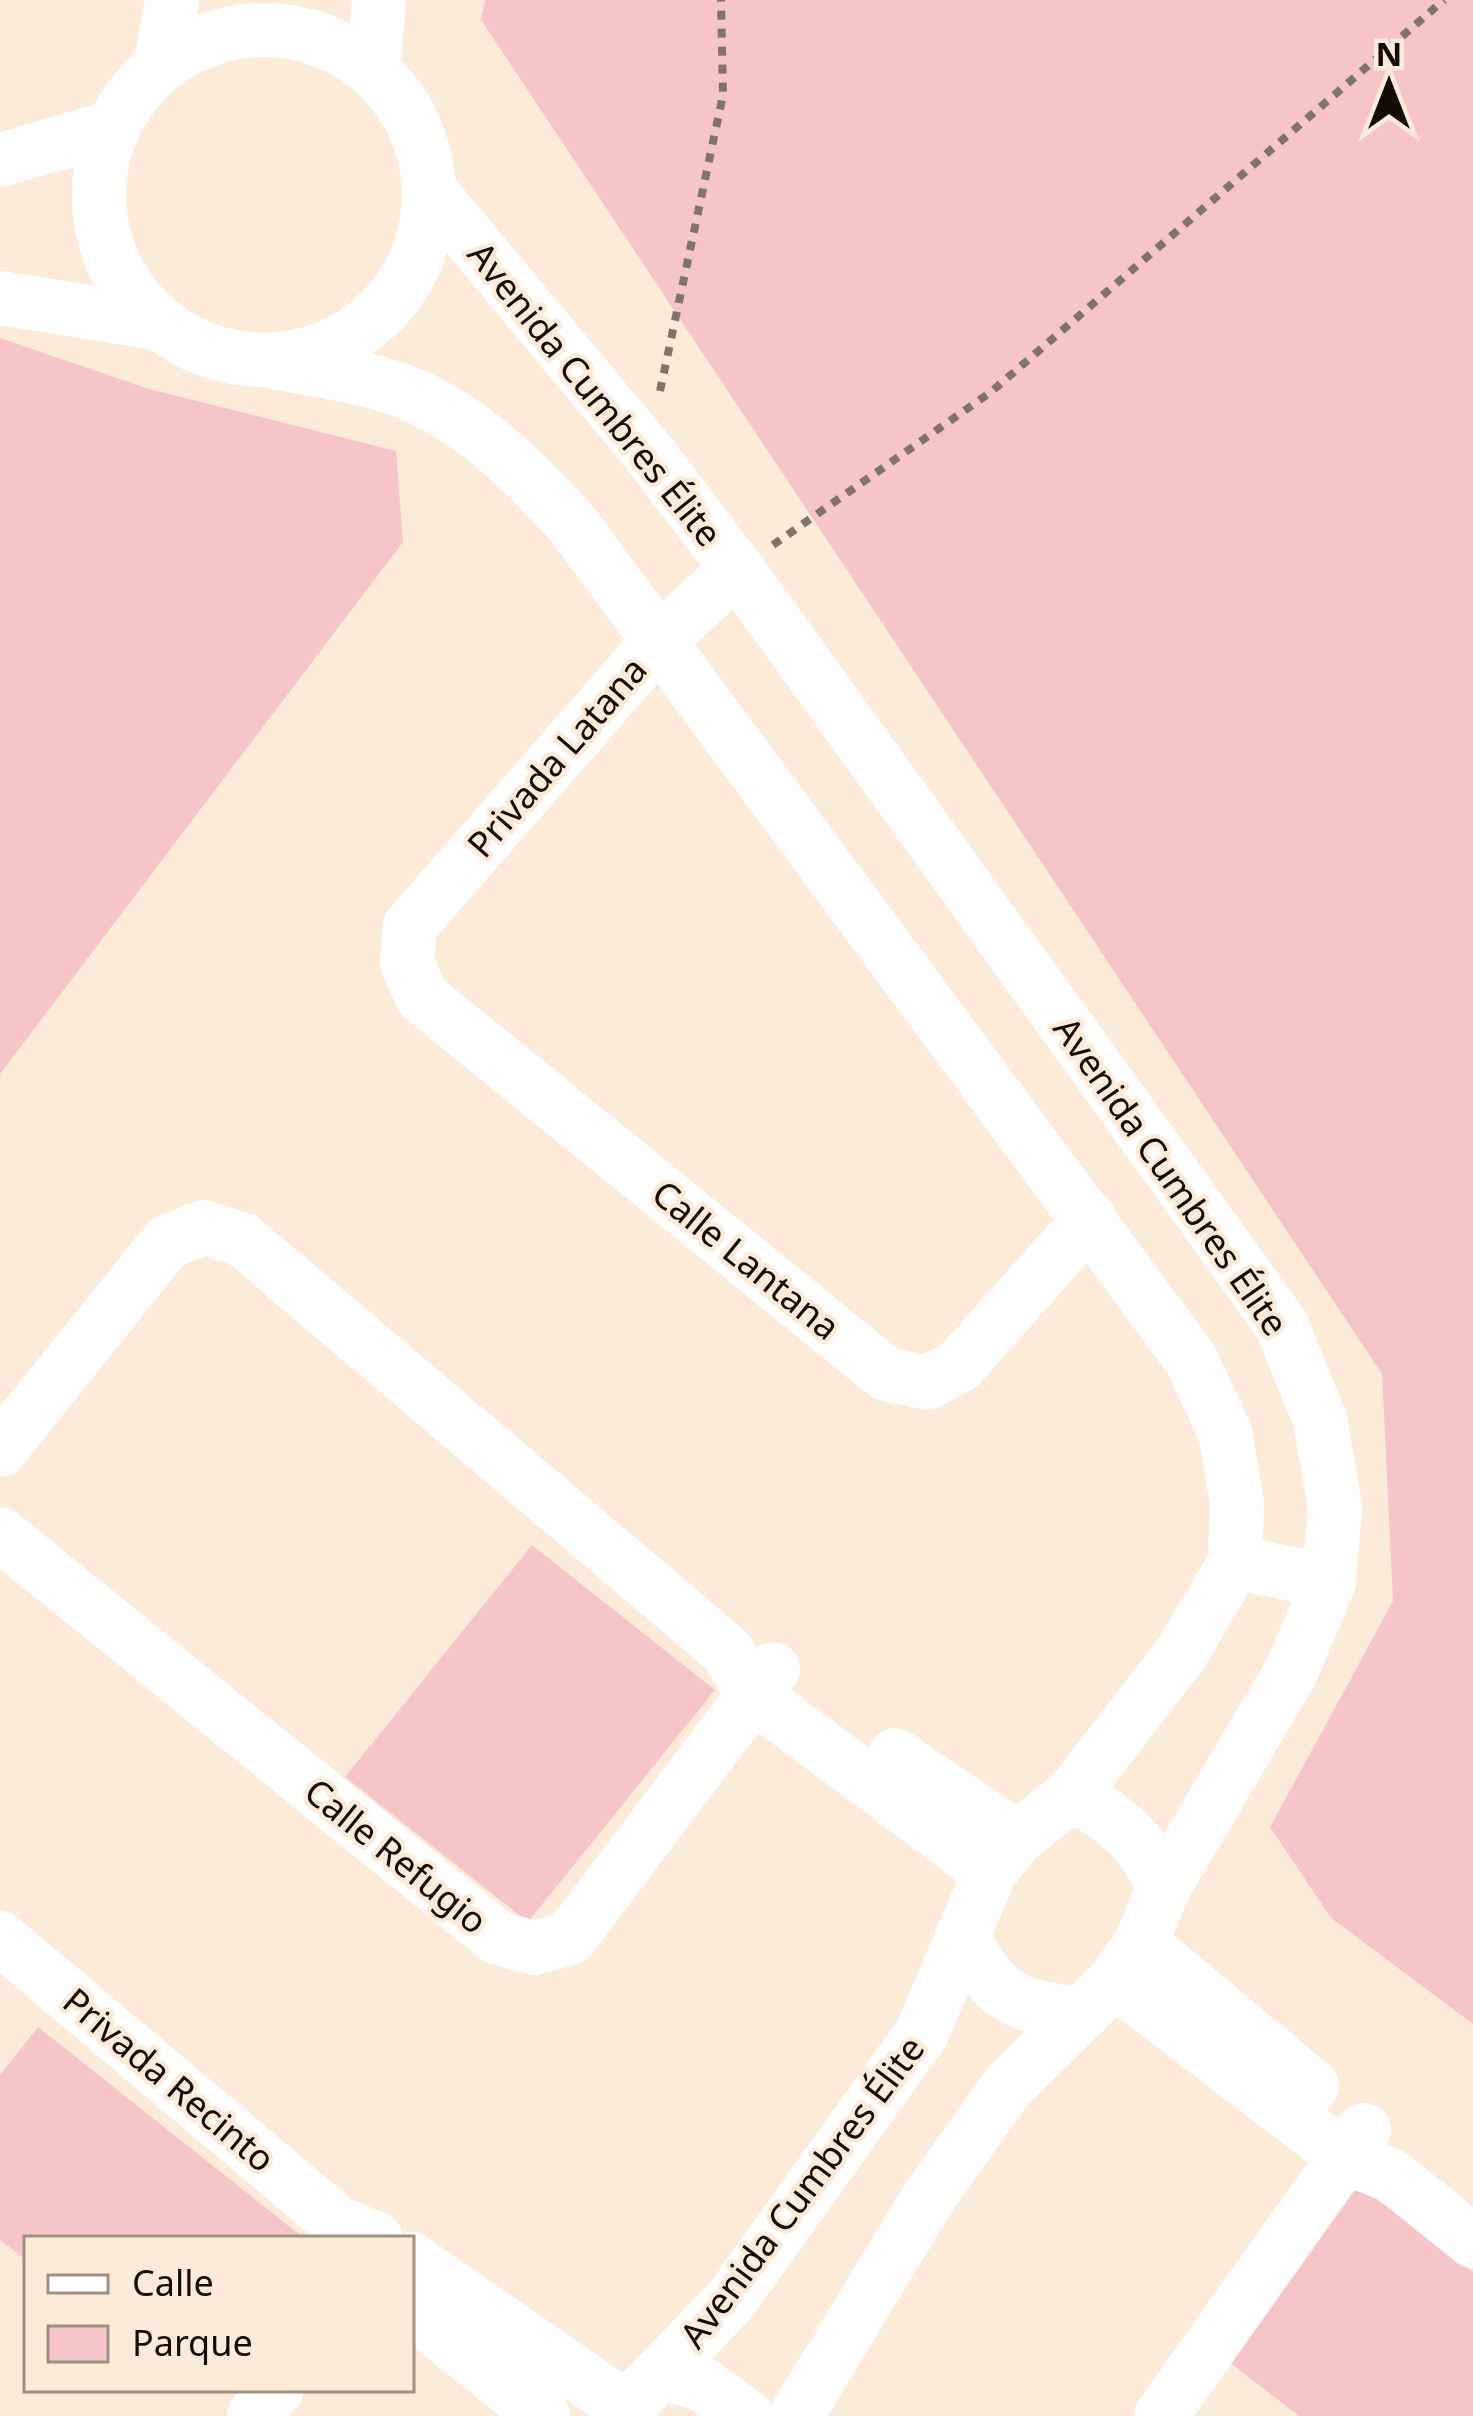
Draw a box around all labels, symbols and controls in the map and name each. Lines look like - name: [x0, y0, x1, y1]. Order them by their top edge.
- north arrow: [1329, 24, 1449, 144]
- text: N: [1376, 31, 1402, 76]
- street label: Avenida Cumbres Élite: [457, 231, 734, 556]
- street label: Privada Latana: [456, 646, 657, 867]
- street label: Avenida Cumbres Élite: [1043, 1007, 1300, 1345]
- street label: Calle Lantana: [642, 1169, 850, 1350]
- street label: Calle Refugio: [295, 1767, 498, 1944]
- street label: Privada Recinto: [53, 1977, 286, 2183]
- street label: Avenida Cumbres Élite: [668, 2026, 935, 2358]
- legend: [24, 2236, 414, 2392]
- text: Calle: [132, 2258, 214, 2307]
- text: Parque: [132, 2318, 253, 2367]

